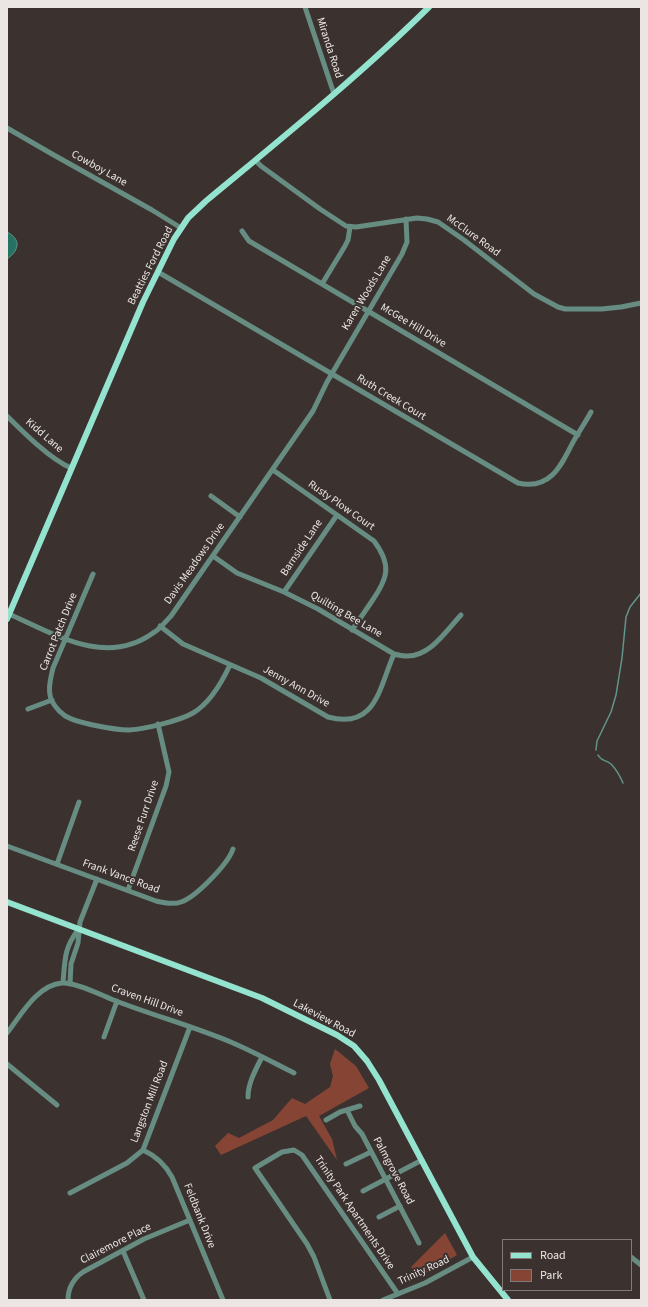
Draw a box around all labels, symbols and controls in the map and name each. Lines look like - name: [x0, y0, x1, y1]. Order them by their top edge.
- street label: Miranda Road: [313, 16, 345, 80]
- street label: Cowboy Lane: [69, 148, 129, 190]
- street label: McClure Road: [444, 212, 502, 260]
- street label: Beatties Ford Road: [126, 225, 176, 307]
- street label: Karen Woods Lane: [339, 253, 395, 333]
- street label: McGee Hill Drive: [378, 301, 448, 351]
- street label: Ruth Creek Court: [354, 372, 428, 424]
- street label: Kidd Lane: [22, 416, 66, 456]
- street label: Rusty Plow Court: [305, 478, 377, 534]
- street label: Barnside Lane: [278, 517, 326, 579]
- street label: Davis Meadows Drive: [162, 521, 228, 607]
- street label: Quilting Bee Lane: [308, 589, 384, 641]
- street label: Carrot Patch Drive: [37, 591, 81, 673]
- street label: Jenny Ann Drive: [260, 663, 332, 711]
- street label: Reese Furr Drive: [126, 779, 162, 853]
- street label: Frank Vance Road: [81, 857, 161, 897]
- street label: Craven Hill Drive: [109, 982, 185, 1020]
- street label: Lakeview Road: [291, 997, 357, 1041]
- street label: Langston Mill Road: [128, 1059, 172, 1145]
- street label: Palmgrove Road: [370, 1135, 416, 1207]
- street label: Trinity Park Apartments Drive: [311, 1154, 397, 1272]
- street label: Feldbank Drive: [180, 1182, 218, 1250]
- street label: Clairemore Place: [78, 1220, 154, 1268]
- legend: [502, 1239, 632, 1291]
- text: Road: [540, 1247, 566, 1264]
- street label: Trinity Road: [396, 1253, 452, 1289]
- text: Park: [540, 1267, 562, 1284]

